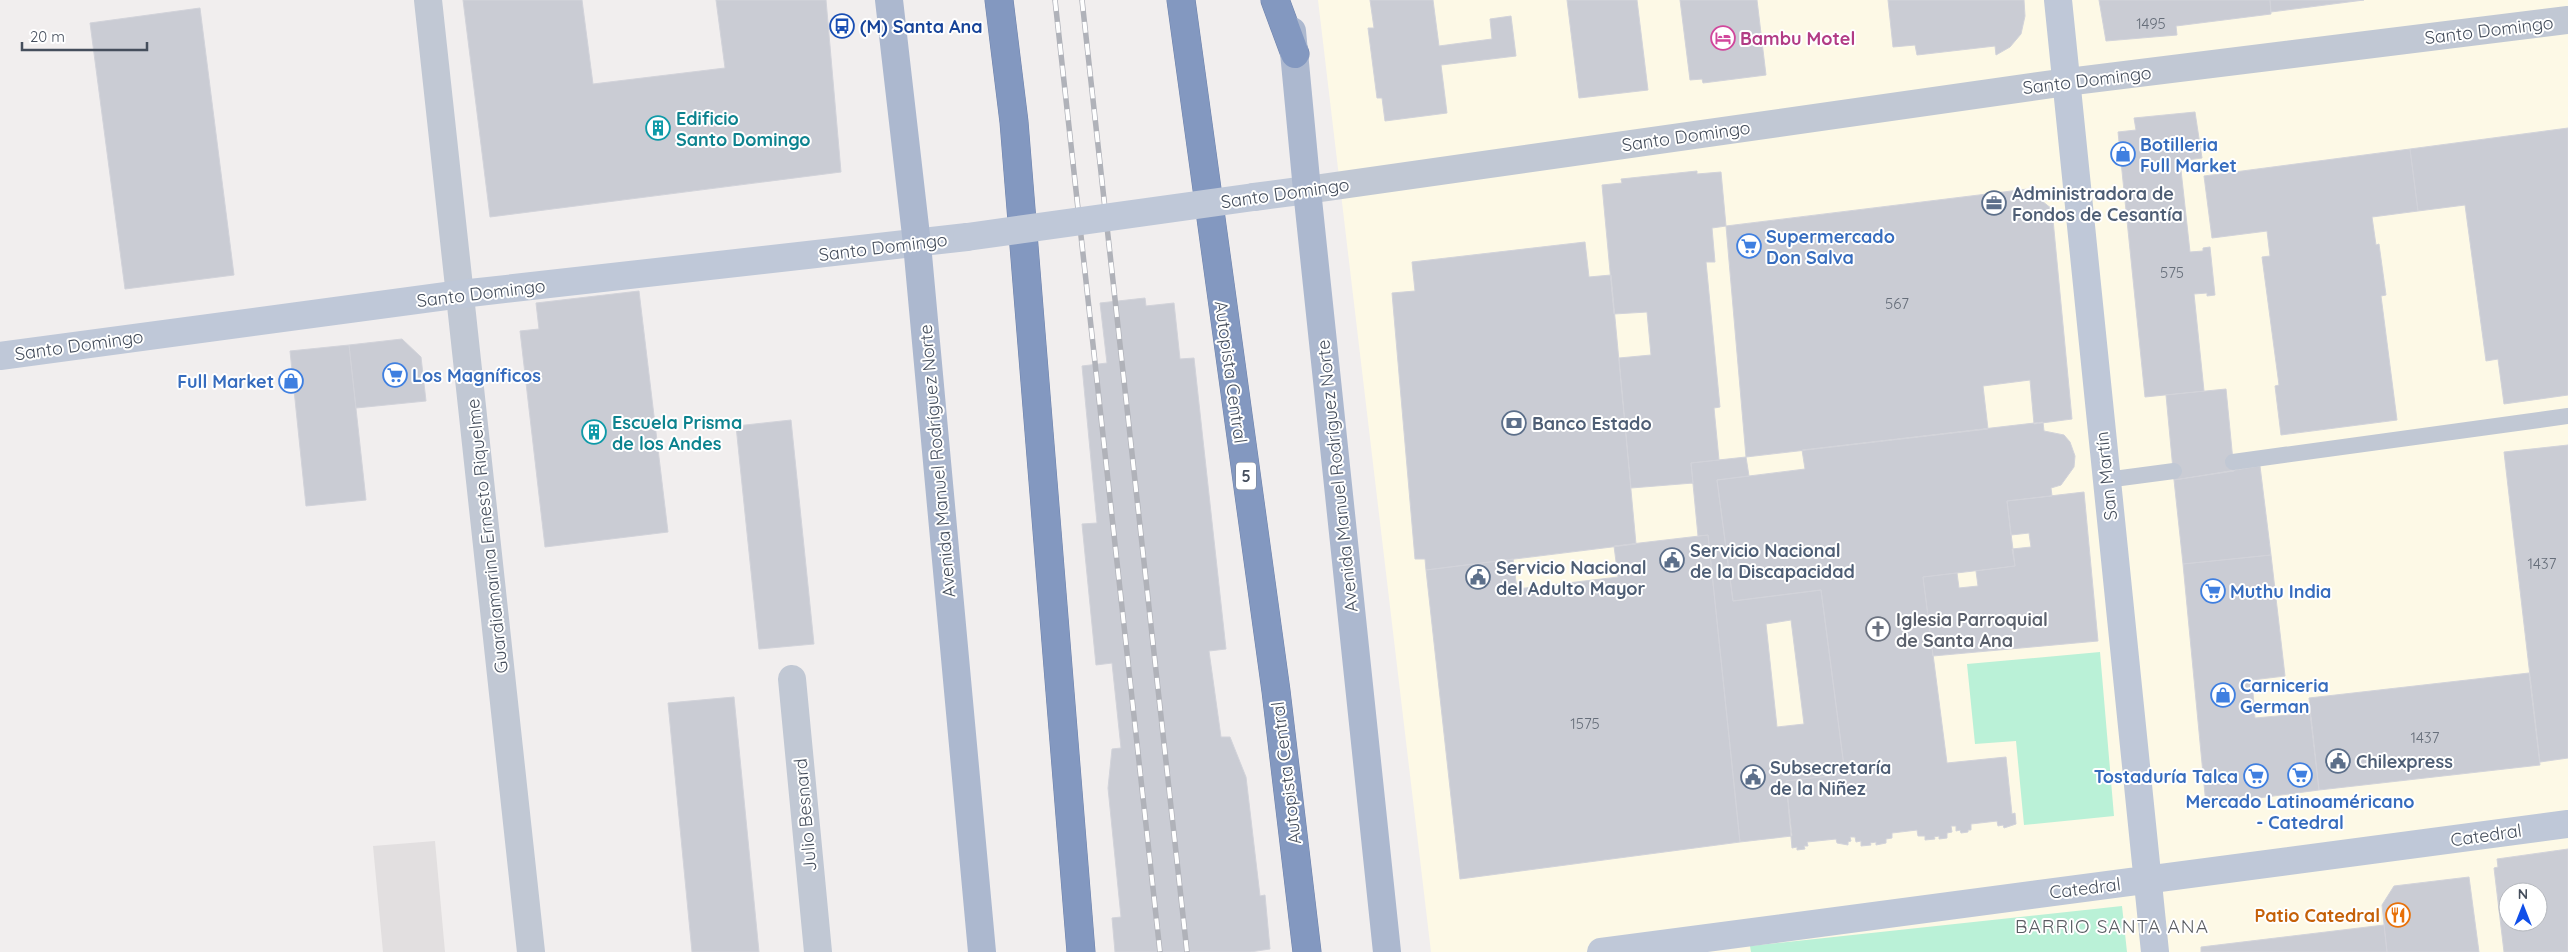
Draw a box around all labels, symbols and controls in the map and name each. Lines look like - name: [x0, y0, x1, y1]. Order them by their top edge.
- street label: Santo Domingo: [2423, 11, 2555, 49]
- bus stop icon: (M) Santa Ana: [829, 13, 855, 39]
- house number: 1495: [2136, 14, 2166, 33]
- place label: (M) Santa Ana: [860, 15, 983, 38]
- scale bar: [22, 20, 148, 52]
- hotel icon: Bambu Motel: [1710, 25, 1736, 51]
- text: 20 m: [30, 27, 65, 46]
- place label: Bambu Motel: [1740, 27, 1855, 50]
- street label: Santo Domingo: [2021, 61, 2153, 99]
- place label: Edificio Santo Domingo: [676, 107, 811, 151]
- building icon: Edificio Santo Domingo: [645, 115, 671, 141]
- street label: Santo Domingo: [1620, 116, 1752, 156]
- place label: Botilleria Full Market: [2140, 133, 2237, 177]
- shop icon: Botilleria Full Market: [2110, 141, 2136, 167]
- street label: Santo Domingo: [1219, 173, 1351, 213]
- place label: Administradora de Fondos de Cesantía: [2012, 182, 2183, 226]
- office icon: Administradora de Fondos de Cesantía: [1981, 190, 2007, 216]
- place label: Supermercado Don Salva: [1766, 225, 1895, 269]
- street label: Santo Domingo: [817, 228, 949, 266]
- supermarket icon: Supermercado Don Salva: [1736, 233, 1762, 259]
- house number: 575: [2160, 263, 2184, 282]
- street label: Santo Domingo: [415, 274, 547, 312]
- house number: 567: [1885, 294, 1909, 313]
- street label: Autopista Central: [1210, 299, 1252, 445]
- street label: Avenida Manuel Rodríguez Norte: [914, 323, 960, 599]
- street label: Santo Domingo: [13, 325, 145, 365]
- street label: Avenida Manuel Rodríguez Norte: [1311, 339, 1363, 613]
- supermarket icon: Los Magníficos: [382, 362, 408, 388]
- place label: Los Magníficos: [412, 364, 541, 387]
- shop icon: Full Market: [278, 368, 304, 394]
- place label: Full Market: [177, 370, 274, 393]
- street label: Guardiamarina Ernesto Riquelme: [461, 397, 513, 675]
- bank icon: Banco Estado: [1501, 410, 1527, 436]
- place label: Escuela Prisma de los Andes: [612, 411, 742, 455]
- place label: Banco Estado: [1532, 412, 1652, 435]
- building icon: Escuela Prisma de los Andes: [581, 419, 607, 445]
- street label: San Martín: [2090, 430, 2122, 522]
- road number: 5: [1236, 462, 1256, 490]
- place label: Servicio Nacional de la Discapacidad: [1690, 539, 1855, 583]
- public building icon: Servicio Nacional de la Discapacidad: [1659, 547, 1685, 573]
- house number: 1437: [2528, 554, 2557, 573]
- place label: Servicio Nacional del Adulto Mayor: [1496, 556, 1647, 600]
- public building icon: Servicio Nacional del Adulto Mayor: [1465, 564, 1491, 590]
- supermarket icon: Muthu India: [2200, 578, 2226, 604]
- place label: Muthu India: [2230, 580, 2331, 603]
- place label: Iglesia Parroquial de Santa Ana: [1896, 608, 2048, 652]
- church icon: Iglesia Parroquial de Santa Ana: [1865, 616, 1891, 642]
- place label: Carniceria German: [2240, 674, 2329, 718]
- shop icon: Carniceria German: [2210, 682, 2236, 708]
- street label: Autopista Central: [1266, 700, 1306, 846]
- house number: 1575: [1570, 714, 1600, 733]
- house number: 1437: [2411, 728, 2440, 747]
- public building icon: Chilexpress: [2325, 748, 2351, 774]
- place label: Chilexpress: [2356, 750, 2453, 773]
- place label: Subsecretaría de la Niñez: [1770, 756, 1891, 800]
- street label: Julio Besnard: [789, 758, 821, 872]
- supermarket icon: Mercado Latinoaméricano - Catedral: [2287, 762, 2313, 788]
- supermarket icon: Tostaduría Talca: [2243, 763, 2269, 789]
- public building icon: Subsecretaría de la Niñez: [1740, 764, 1766, 790]
- place label: Tostaduría Talca: [2094, 765, 2238, 788]
- place label: Mercado Latinoaméricano - Catedral: [2185, 790, 2415, 834]
- street label: Catedral: [2449, 819, 2523, 851]
- street label: Catedral: [2048, 872, 2122, 904]
- north arrow: [2498, 882, 2548, 932]
- text: N: [2518, 885, 2528, 903]
- restaurant icon: Patio Catedral: [2385, 902, 2411, 928]
- place label: Patio Catedral: [2255, 904, 2380, 927]
- district label: BARRIO SANTA ANA: [2015, 914, 2209, 938]

